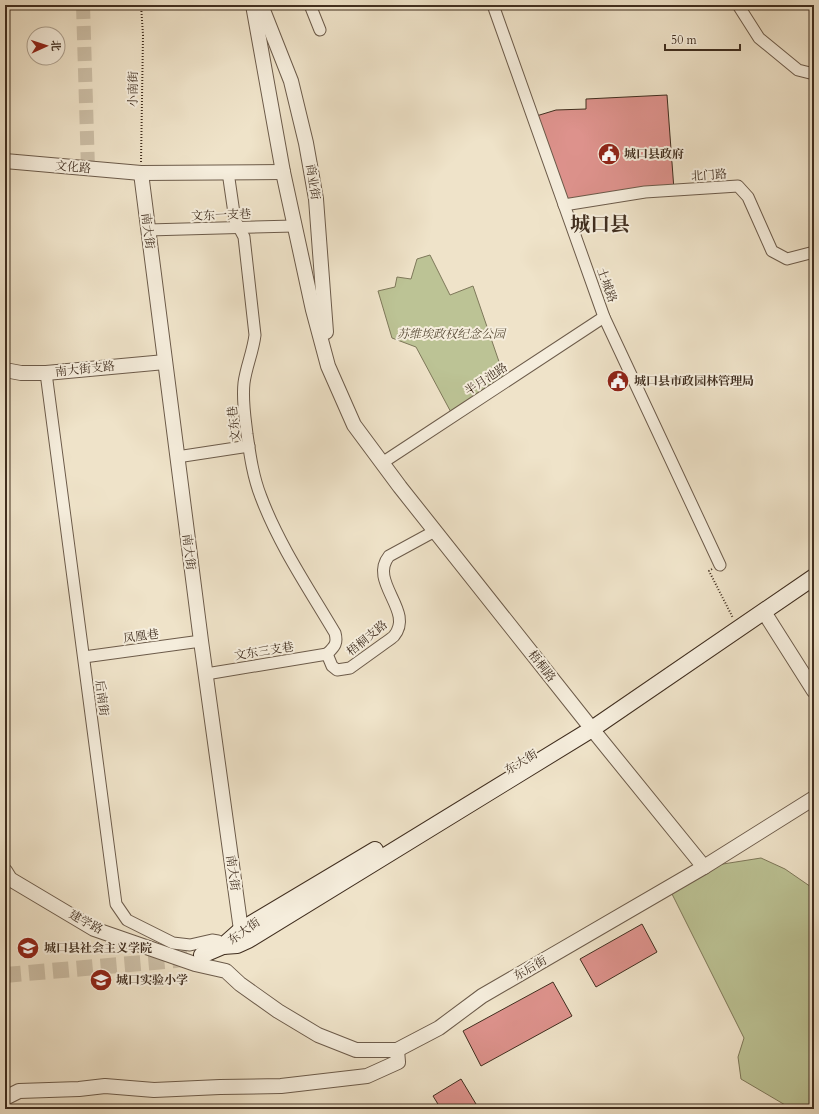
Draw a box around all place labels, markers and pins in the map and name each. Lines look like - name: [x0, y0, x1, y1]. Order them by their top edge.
- public building icon: 城口县政府: [596, 141, 622, 167]
- place label: 城口县政府: [624, 146, 684, 162]
- public building icon: 城口县市政园林管理局: [605, 368, 631, 394]
- place label: 城口县市政园林管理局: [634, 373, 754, 389]
- school or university icon: 城口县社会主义学院: [15, 935, 41, 961]
- place label: 城口县社会主义学院: [44, 940, 152, 956]
- school or university icon: 城口实验小学: [88, 967, 114, 993]
- place label: 城口实验小学: [116, 972, 188, 988]

